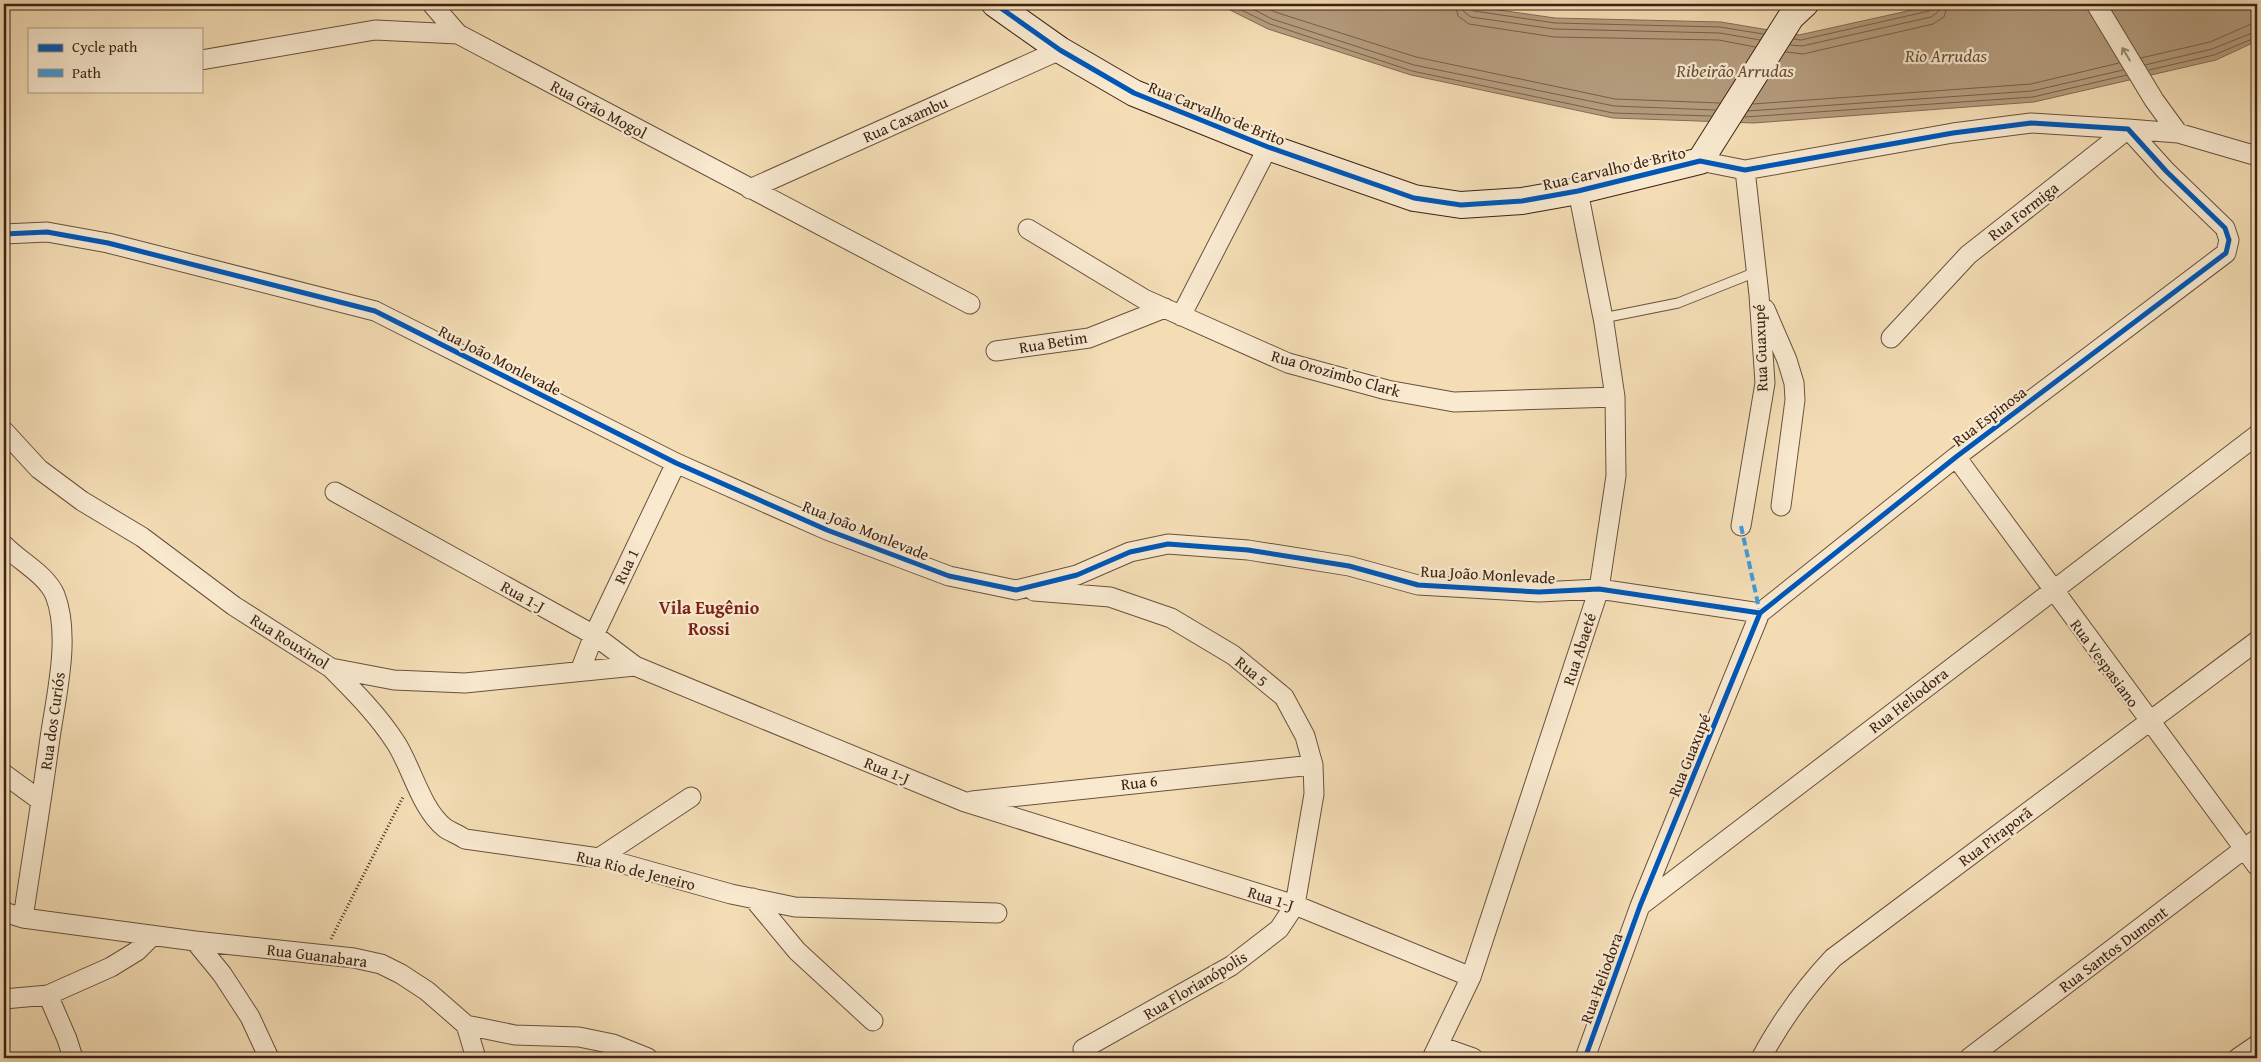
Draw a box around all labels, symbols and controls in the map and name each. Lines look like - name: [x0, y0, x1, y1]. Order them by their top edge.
- legend: [28, 28, 202, 92]
- text: Cycle path: [72, 36, 138, 57]
- water label: Rio Arrudas: [1904, 42, 1987, 69]
- one-way arrow: [2120, 47, 2130, 61]
- water label: Ribeirão Arrudas: [1675, 57, 1794, 84]
- text: Path: [72, 62, 101, 83]
- street label: Rua Grão Mogol: [547, 73, 652, 145]
- street label: Rua Carvalho de Brito: [1145, 75, 1289, 151]
- street label: Rua Caxambu: [859, 89, 952, 148]
- street label: Rua Carvalho de Brito: [1540, 140, 1688, 196]
- street label: Rua Formiga: [1983, 175, 2064, 246]
- street label: Rua Guaxupé: [1746, 304, 1774, 392]
- street label: Rua João Monlevade: [434, 319, 566, 401]
- street label: Rua Betim: [1017, 325, 1089, 359]
- street label: Rua Orozimbo Clark: [1269, 343, 1404, 403]
- street label: Rua Espinosa: [1947, 380, 2032, 452]
- street label: Rua João Monlevade: [799, 494, 933, 566]
- street label: Rua 1: [607, 544, 645, 588]
- street label: Rua João Monlevade: [1420, 558, 1556, 590]
- street label: Rua 1-J: [497, 574, 549, 618]
- district label: Vila Eugênio Rossi: [659, 594, 760, 642]
- street label: Rua Rouxinol: [246, 607, 335, 675]
- street label: Rua Abaeté: [1556, 610, 1602, 688]
- street label: Rua Vespasiano: [2065, 614, 2145, 712]
- street label: Rua 5: [1230, 650, 1274, 692]
- street label: Rua Heliodora: [1863, 661, 1953, 739]
- street label: Rua dos Curiós: [33, 671, 71, 771]
- street label: Rua Guaxupé: [1661, 710, 1717, 800]
- street label: Rua 1-J: [861, 750, 913, 790]
- street label: Rua 6: [1120, 768, 1159, 796]
- street label: Rua Piraporã: [1953, 800, 2037, 872]
- street label: Rua Rio de Jeneiro: [574, 844, 698, 896]
- street label: Rua 1-J: [1245, 879, 1297, 917]
- street label: Rua Santos Dumont: [2053, 900, 2173, 998]
- street label: Rua Heliodora: [1573, 929, 1629, 1027]
- street label: Rua Guanabara: [265, 937, 369, 973]
- street label: Rua Florianópolis: [1139, 944, 1251, 1026]

